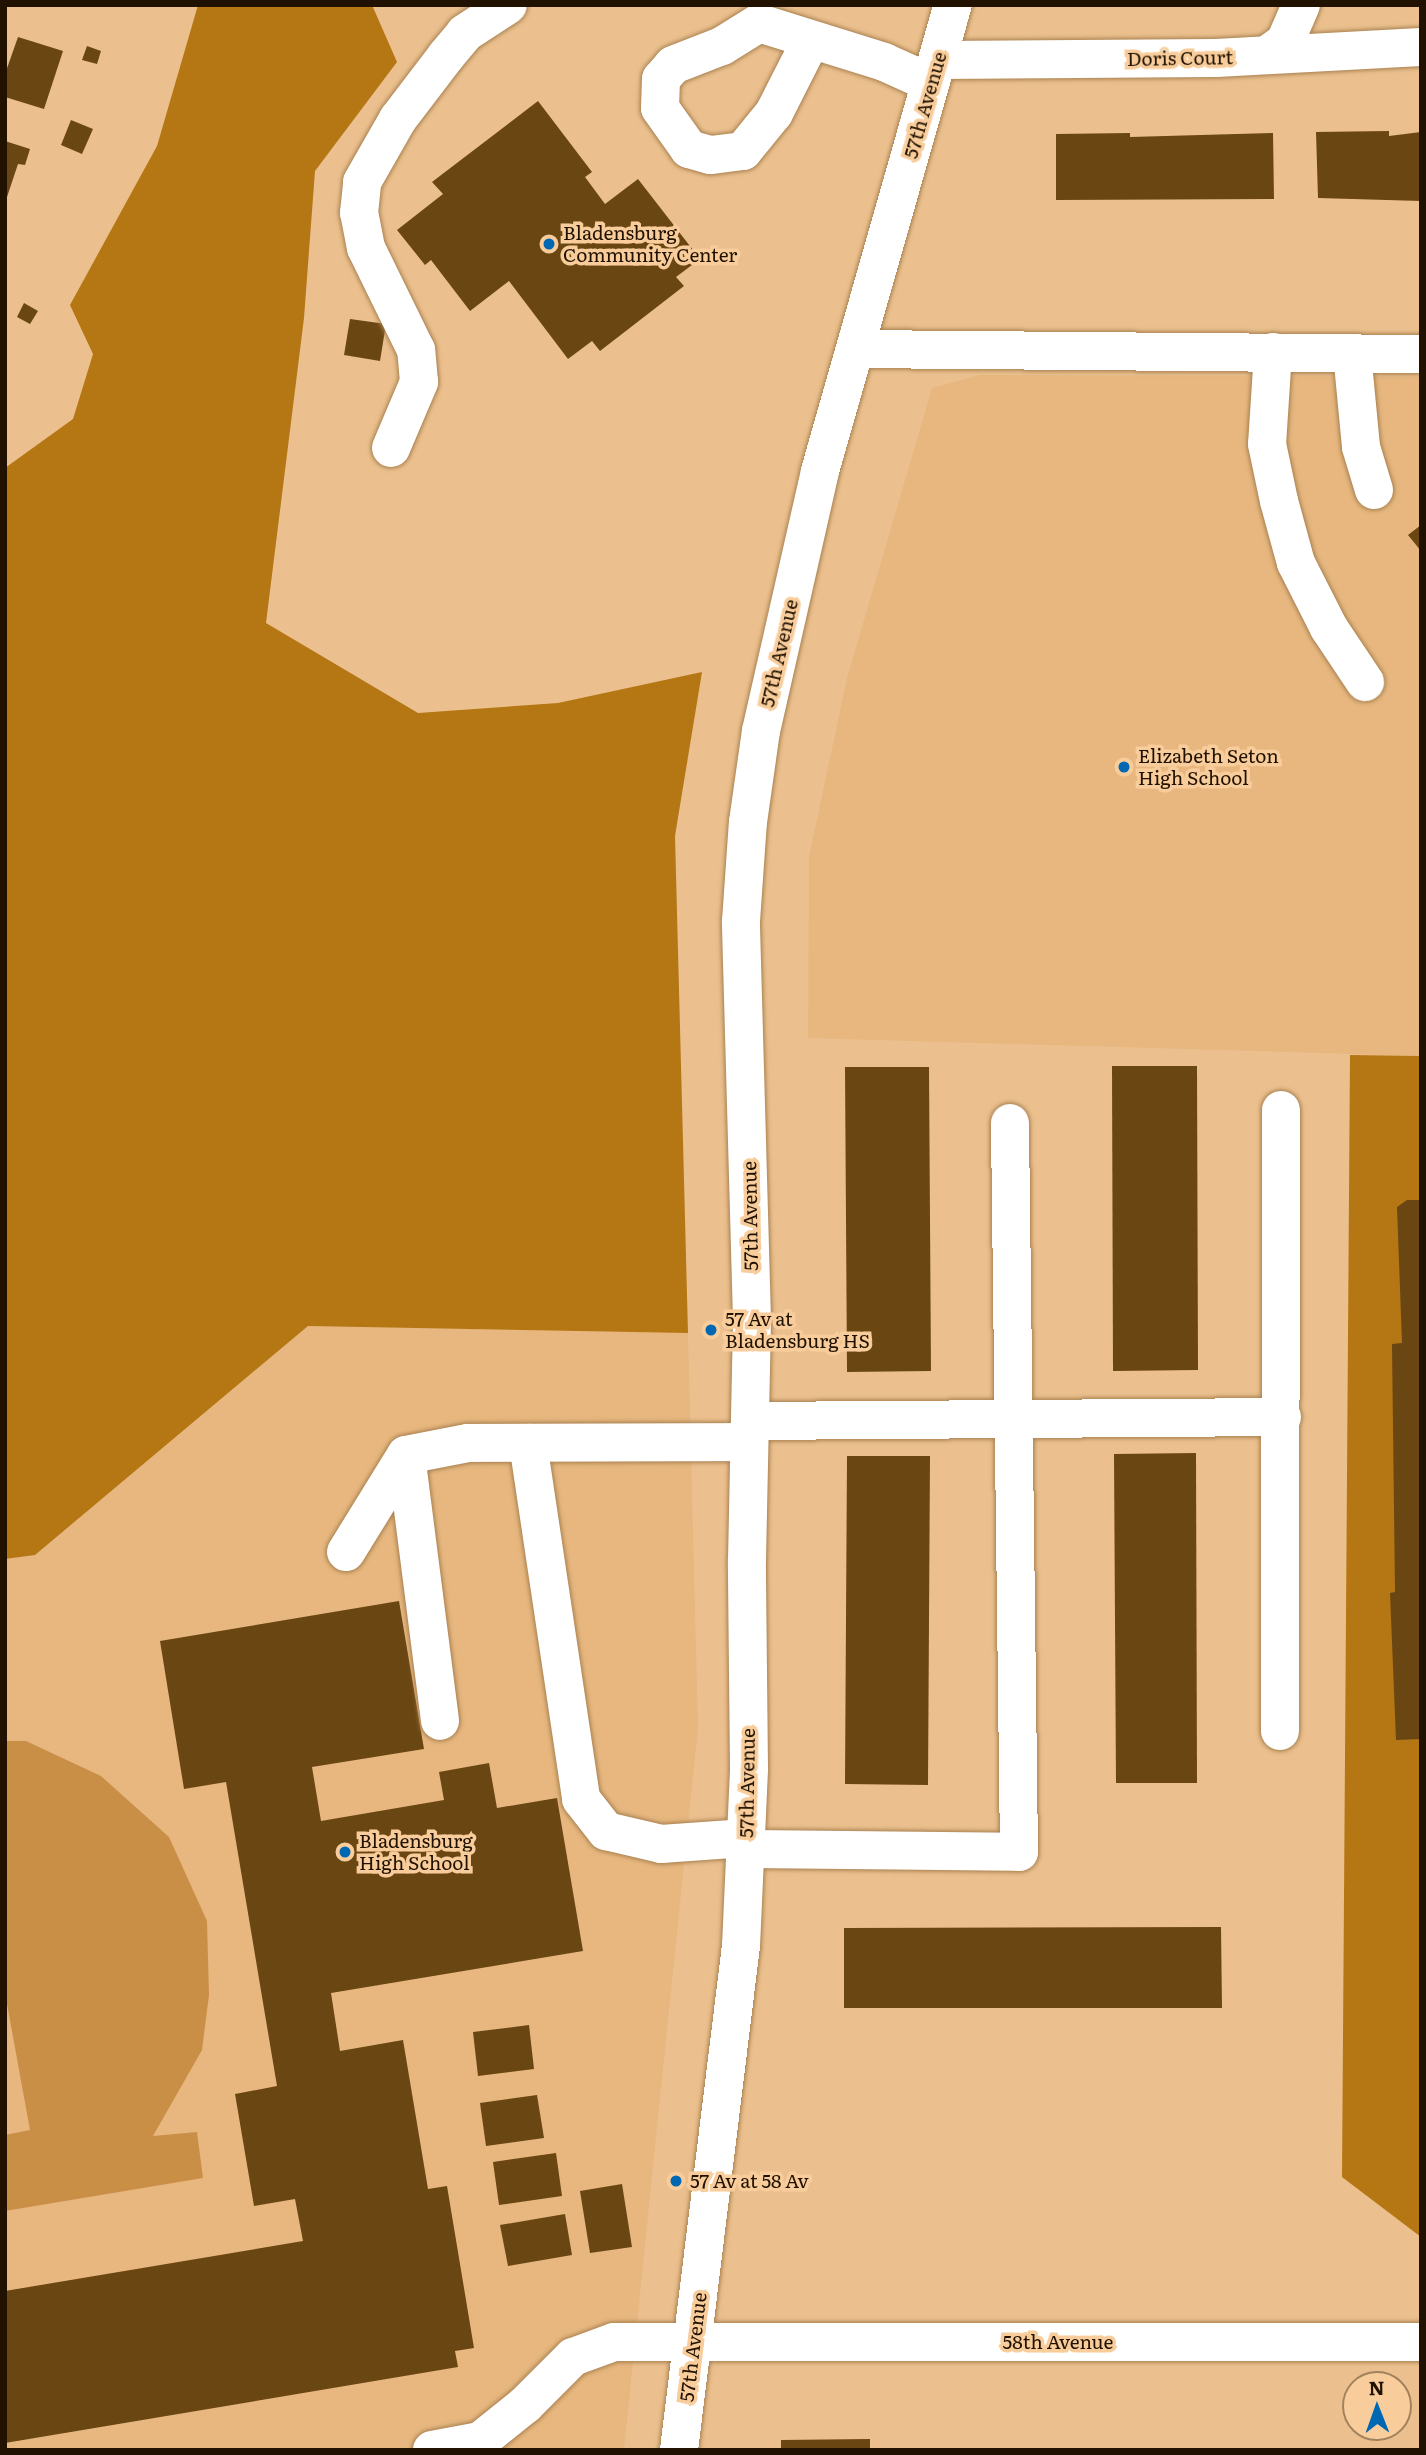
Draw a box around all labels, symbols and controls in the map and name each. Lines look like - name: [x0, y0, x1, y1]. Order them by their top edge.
- street label: Doris Court: [1127, 46, 1233, 70]
- street label: 57th Avenue: [899, 49, 951, 161]
- place label: Bladensburg Community Center: [563, 222, 737, 266]
- marker: Bladensburg Community Center: [541, 236, 557, 252]
- street label: 57th Avenue: [756, 597, 802, 709]
- place label: Elizabeth Seton High School: [1138, 745, 1279, 789]
- marker: Elizabeth Seton High School: [1116, 759, 1132, 775]
- street label: 57th Avenue: [738, 1161, 762, 1271]
- place label: 57 Av at Bladensburg HS: [725, 1308, 870, 1352]
- marker: 57 Av at Bladensburg HS: [703, 1322, 719, 1338]
- street label: 57th Avenue: [735, 1728, 759, 1838]
- place label: Bladensburg High School: [359, 1830, 473, 1874]
- marker: Bladensburg High School: [337, 1844, 353, 1860]
- place label: 57 Av at 58 Av: [690, 2170, 809, 2192]
- marker: 57 Av at 58 Av: [668, 2173, 684, 2189]
- street label: 57th Avenue: [675, 2291, 711, 2403]
- street label: 58th Avenue: [1003, 2331, 1113, 2353]
- north arrow: [1342, 2371, 1412, 2441]
- text: N: [1368, 2373, 1385, 2401]

